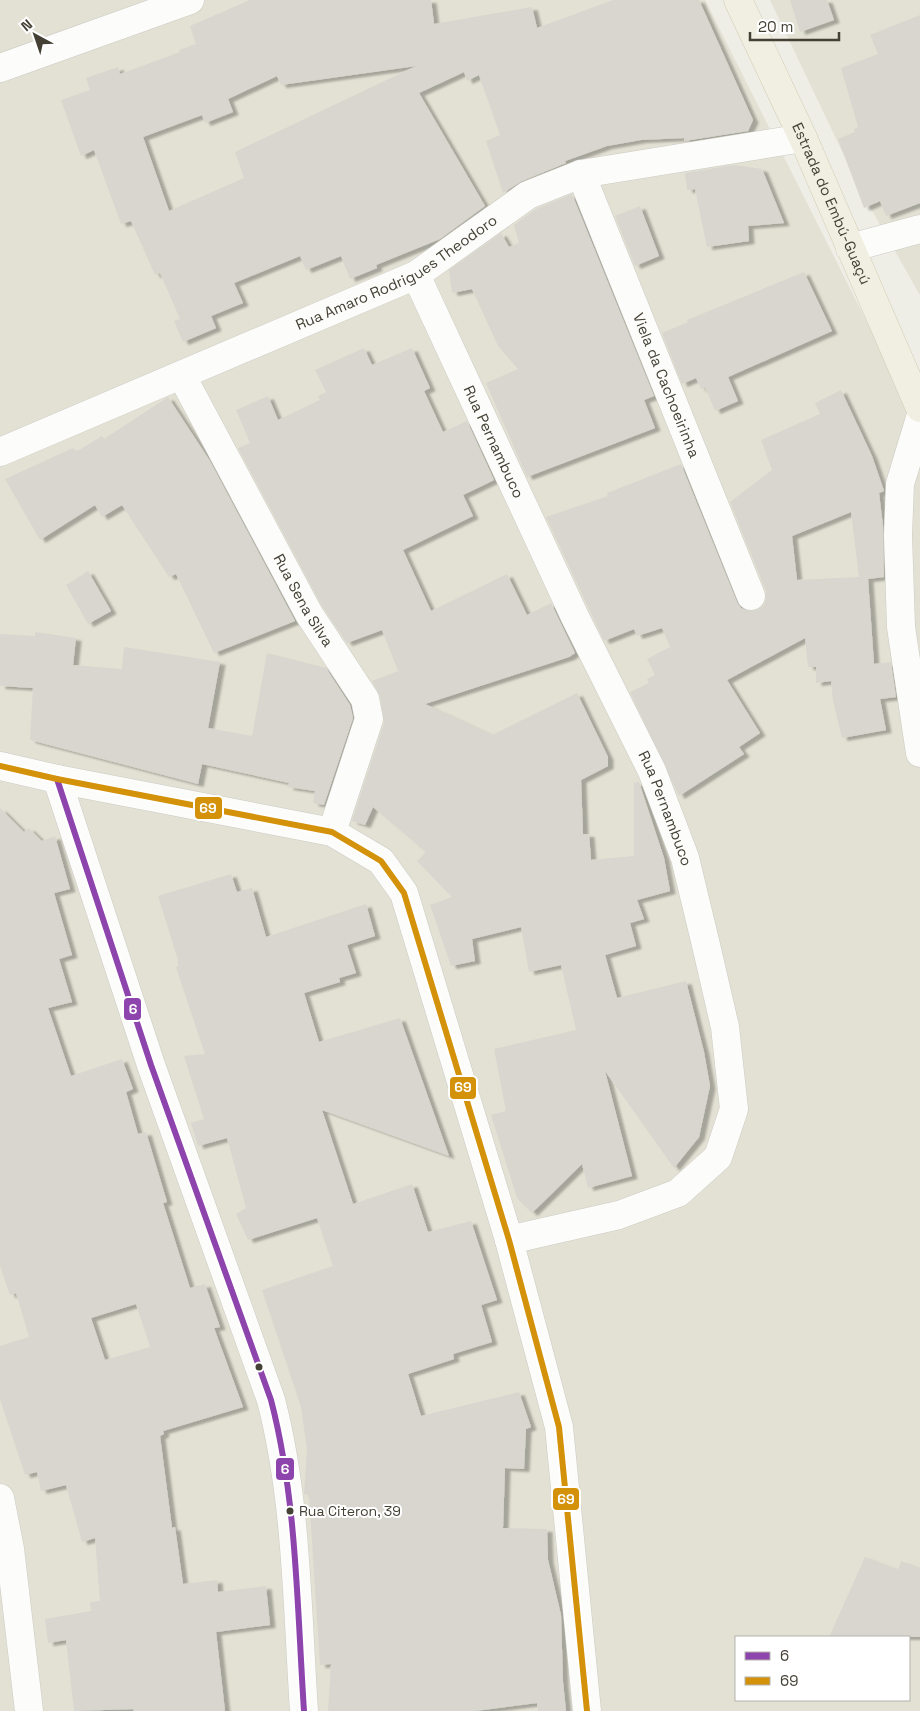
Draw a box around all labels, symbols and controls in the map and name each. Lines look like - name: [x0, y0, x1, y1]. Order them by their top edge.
- north arrow: [10, 10, 60, 60]
- scale bar: [750, 10, 839, 42]
- text: N: [17, 15, 36, 35]
- text: 20 m: [758, 17, 793, 36]
- street label: Estrada do Embú-Guaçú: [788, 119, 875, 287]
- street label: Rua Amaro Rodrigues Theodoro: [293, 210, 501, 334]
- street label: Viela da Cachoeirinha: [629, 310, 705, 461]
- street label: Rua Pernambuco: [460, 382, 528, 501]
- street label: Rua Sena Silva: [270, 550, 338, 650]
- street label: Rua Pernambuco: [634, 747, 697, 868]
- line badge: 69: [194, 796, 223, 820]
- text: 69: [199, 799, 217, 817]
- line badge: 6: [123, 997, 142, 1021]
- text: 6: [129, 1000, 138, 1018]
- line badge: 69: [449, 1076, 477, 1100]
- text: 69: [454, 1078, 472, 1096]
- unlabelled marker: [254, 1362, 264, 1372]
- line badge: 6: [275, 1457, 295, 1481]
- text: 6: [281, 1460, 290, 1478]
- line badge: 69: [552, 1487, 580, 1511]
- text: 69: [557, 1490, 575, 1508]
- place label: Rua Citeron, 39: [299, 1502, 401, 1520]
- marker: Rua Citeron, 39: [285, 1506, 295, 1516]
- legend: [735, 1636, 910, 1701]
- text: 6: [780, 1646, 789, 1665]
- text: 69: [780, 1671, 798, 1690]

